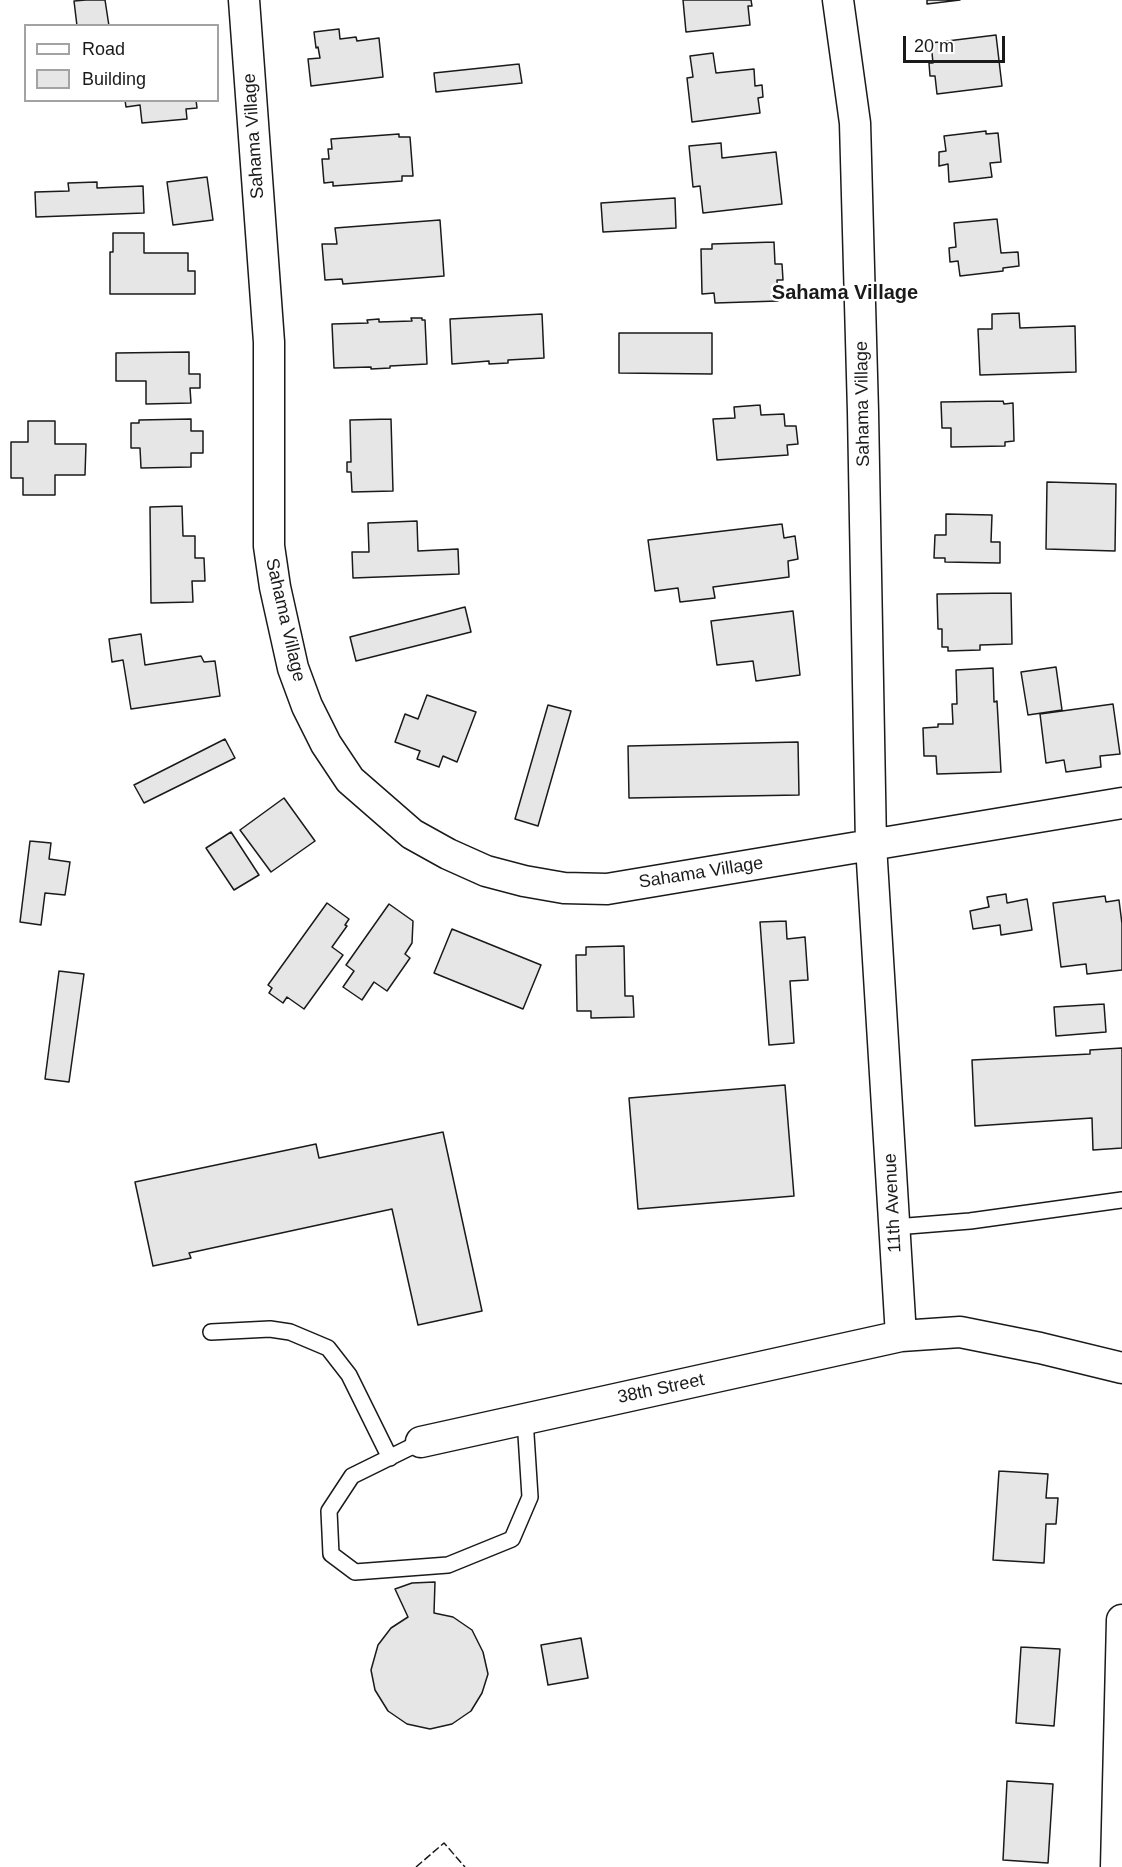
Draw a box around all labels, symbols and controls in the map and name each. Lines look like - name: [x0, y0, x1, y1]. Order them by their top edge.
- legend: [24, 24, 219, 102]
- scale bar: [906, 24, 1008, 62]
- text: 20 m: [914, 36, 954, 56]
- text: Road: [82, 39, 125, 59]
- text: Building: [82, 69, 146, 89]
- street label: Sahama Village: [239, 73, 269, 199]
- district label: Sahama Village: [772, 281, 918, 305]
- street label: Sahama Village: [851, 341, 875, 467]
- street label: Sahama Village: [260, 556, 310, 684]
- street label: Sahama Village: [637, 852, 765, 894]
- street label: 11th Avenue: [880, 1153, 906, 1253]
- street label: 38th Street: [616, 1369, 706, 1409]

